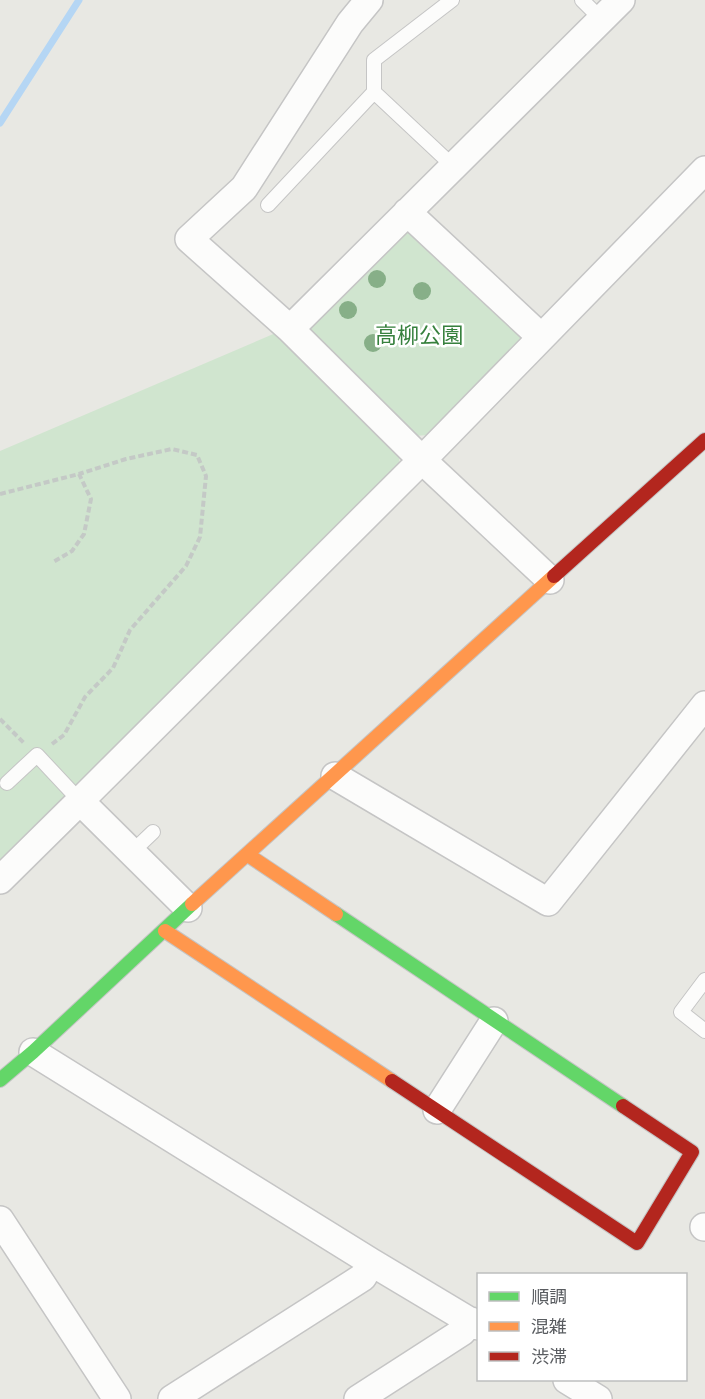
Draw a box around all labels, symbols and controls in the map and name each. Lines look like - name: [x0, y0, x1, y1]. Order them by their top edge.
- park label: 高柳公園: [375, 322, 463, 349]
- legend: [477, 1273, 687, 1381]
- text: 順調: [531, 1286, 567, 1308]
- text: 混雑: [531, 1316, 567, 1338]
- text: 渋滞: [531, 1346, 567, 1368]

